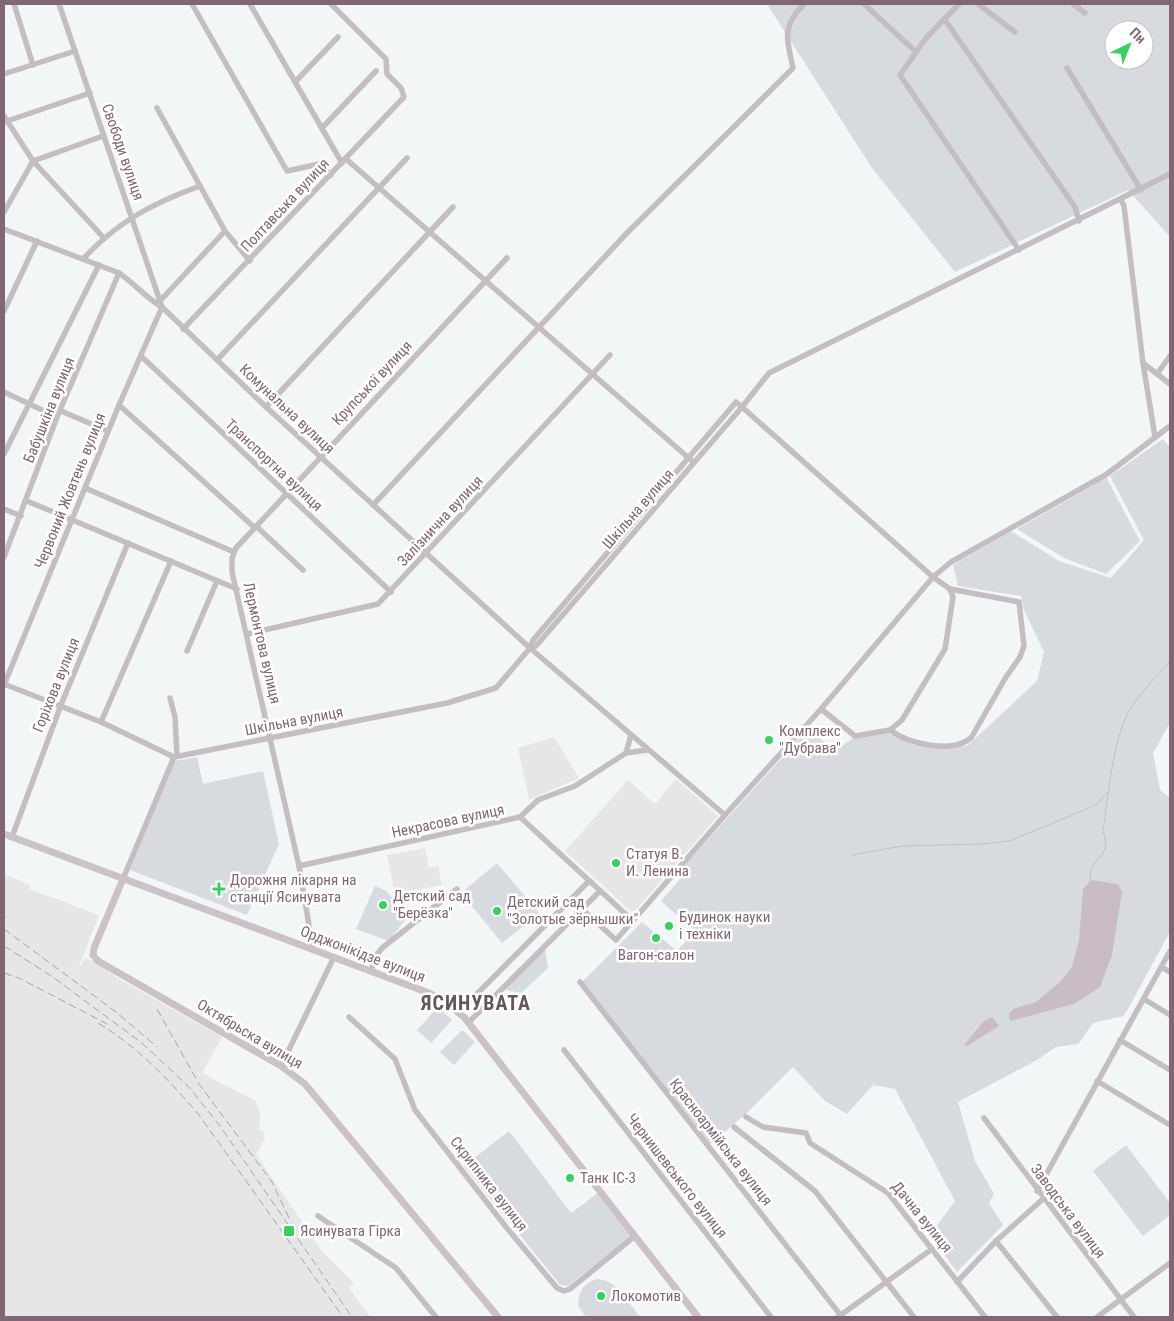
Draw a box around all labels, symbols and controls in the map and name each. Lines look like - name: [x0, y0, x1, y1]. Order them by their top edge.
- north arrow: [1104, 20, 1154, 70]
- text: Пн: [1127, 24, 1149, 47]
- street label: Свободи вулиця: [98, 101, 148, 203]
- street label: Полтавська вулиця: [237, 155, 333, 255]
- street label: Крупської вулиця: [328, 337, 416, 429]
- street label: Бабушкіна вулиця: [20, 355, 78, 465]
- street label: Комунальна вулиця: [236, 360, 338, 458]
- street label: Червоний Жовтень вулиця: [30, 410, 110, 572]
- street label: Транспортна вулиця: [222, 415, 326, 515]
- street label: Шкільна вулиця: [598, 465, 678, 553]
- street label: Залізнична вулиця: [393, 472, 487, 570]
- street label: Лермонтова вулиця: [239, 580, 285, 706]
- street label: Горіхова вулиця: [29, 635, 83, 735]
- street label: Шкільна вулиця: [243, 703, 345, 739]
- place label: Комплекс "Дубрава": [779, 722, 841, 757]
- marker: Комплекс "Дубрава": [763, 734, 775, 746]
- street label: Некрасова вулиця: [390, 800, 506, 842]
- place label: Статуя В. И. Ленина: [626, 845, 689, 880]
- marker: Статуя В. И. Ленина: [610, 857, 622, 869]
- place label: Дорожня лікарня на станції Ясинувата: [230, 871, 356, 906]
- marker: Дорожня лікарня на станції Ясинувата: [212, 882, 226, 896]
- place label: Детский сад "Берёзка": [393, 887, 471, 922]
- place label: Детский сад "Золотые зёрнышки": [507, 893, 638, 928]
- marker: Детский сад "Берёзка": [377, 899, 389, 911]
- marker: Детский сад "Золотые зёрнышки": [491, 905, 503, 917]
- place label: Будинок науки і техніки: [679, 908, 770, 943]
- marker: Будинок науки і техніки: [663, 920, 675, 932]
- street label: Орджонікідзе вулиця: [298, 922, 428, 986]
- marker: Вагон-салон: [650, 932, 662, 944]
- place label: Вагон-салон: [618, 946, 694, 964]
- district label: ЯСИНУВАТА: [420, 991, 531, 1015]
- street label: Октябрьска вулиця: [194, 995, 306, 1073]
- street label: Красноармійська вулиця: [666, 1075, 776, 1209]
- street label: Чернишевського вулиця: [623, 1110, 731, 1242]
- street label: Скрипника вулиця: [446, 1133, 532, 1235]
- street label: Заводська вулиця: [1027, 1160, 1109, 1262]
- place label: Танк ІС-3: [580, 1169, 636, 1187]
- marker: Танк ІС-3: [564, 1172, 576, 1184]
- street label: Дачна вулиця: [888, 1178, 956, 1256]
- place label: Ясинувата Гірка: [300, 1222, 401, 1240]
- marker: Ясинувата Гірка: [282, 1224, 296, 1238]
- place label: Локомотив: [611, 1287, 681, 1305]
- marker: Локомотив: [595, 1290, 607, 1302]

